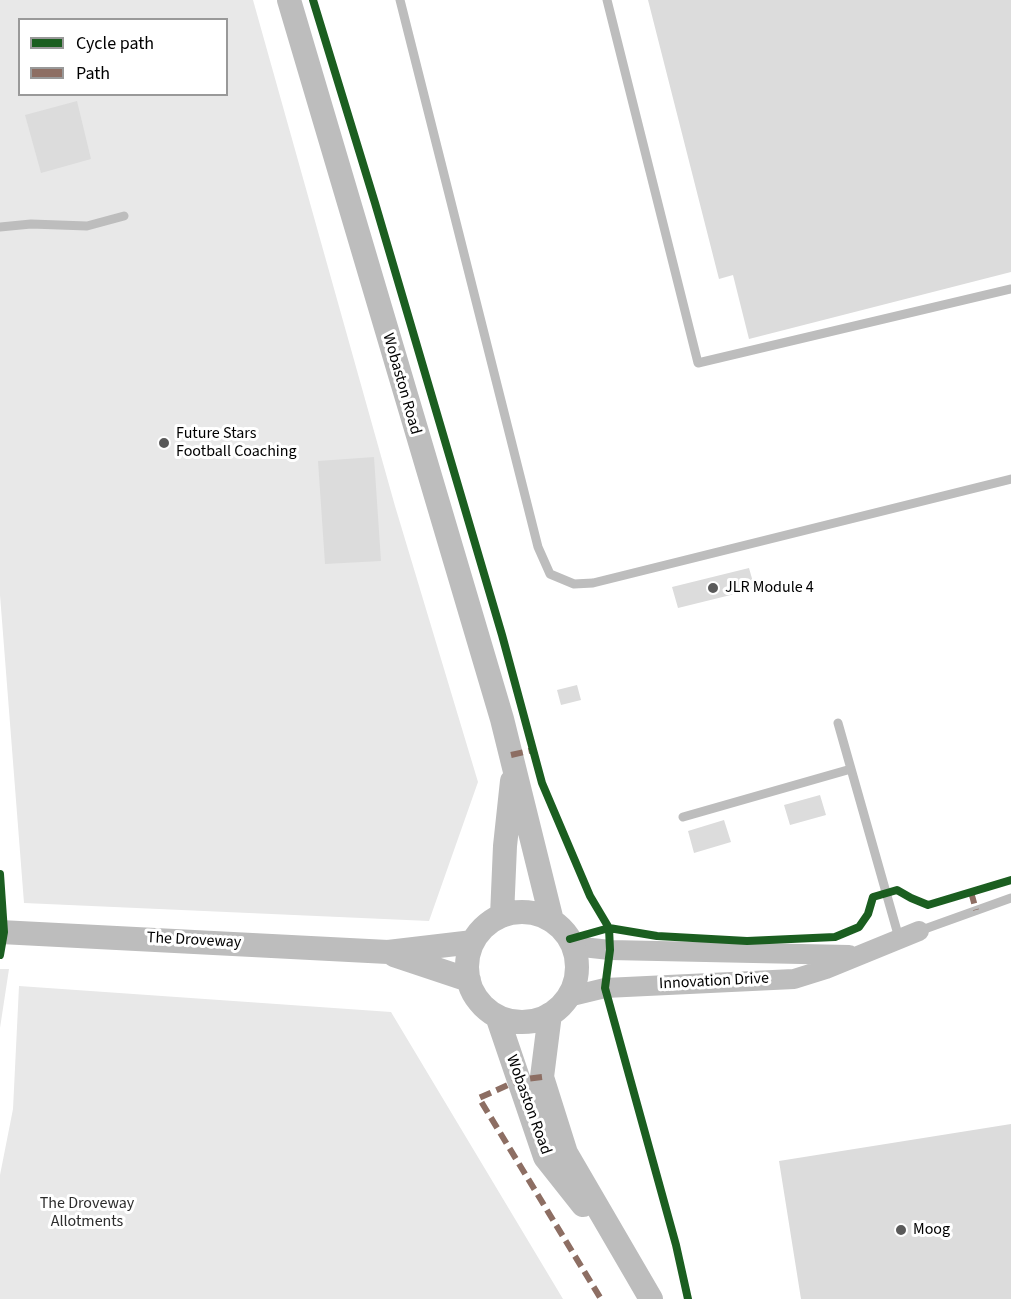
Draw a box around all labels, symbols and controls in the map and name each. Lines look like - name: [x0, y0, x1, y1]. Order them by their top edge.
- legend: [18, 18, 228, 96]
- text: Cycle path: [76, 31, 154, 56]
- text: Path: [76, 61, 110, 86]
- street label: Wobaston Road: [377, 331, 425, 437]
- place label: Future Stars Football Coaching: [176, 424, 297, 462]
- marker: Future Stars Football Coaching: [157, 436, 171, 450]
- place label: JLR Module 4: [725, 578, 814, 598]
- marker: JLR Module 4: [706, 581, 720, 595]
- street label: The Droveway: [146, 929, 242, 953]
- street label: Innovation Drive: [659, 970, 769, 994]
- street label: Wobaston Road: [501, 1053, 555, 1157]
- park label: The Droveway Allotments: [40, 1194, 134, 1232]
- place label: Moog: [913, 1220, 950, 1240]
- marker: Moog: [894, 1223, 908, 1237]

